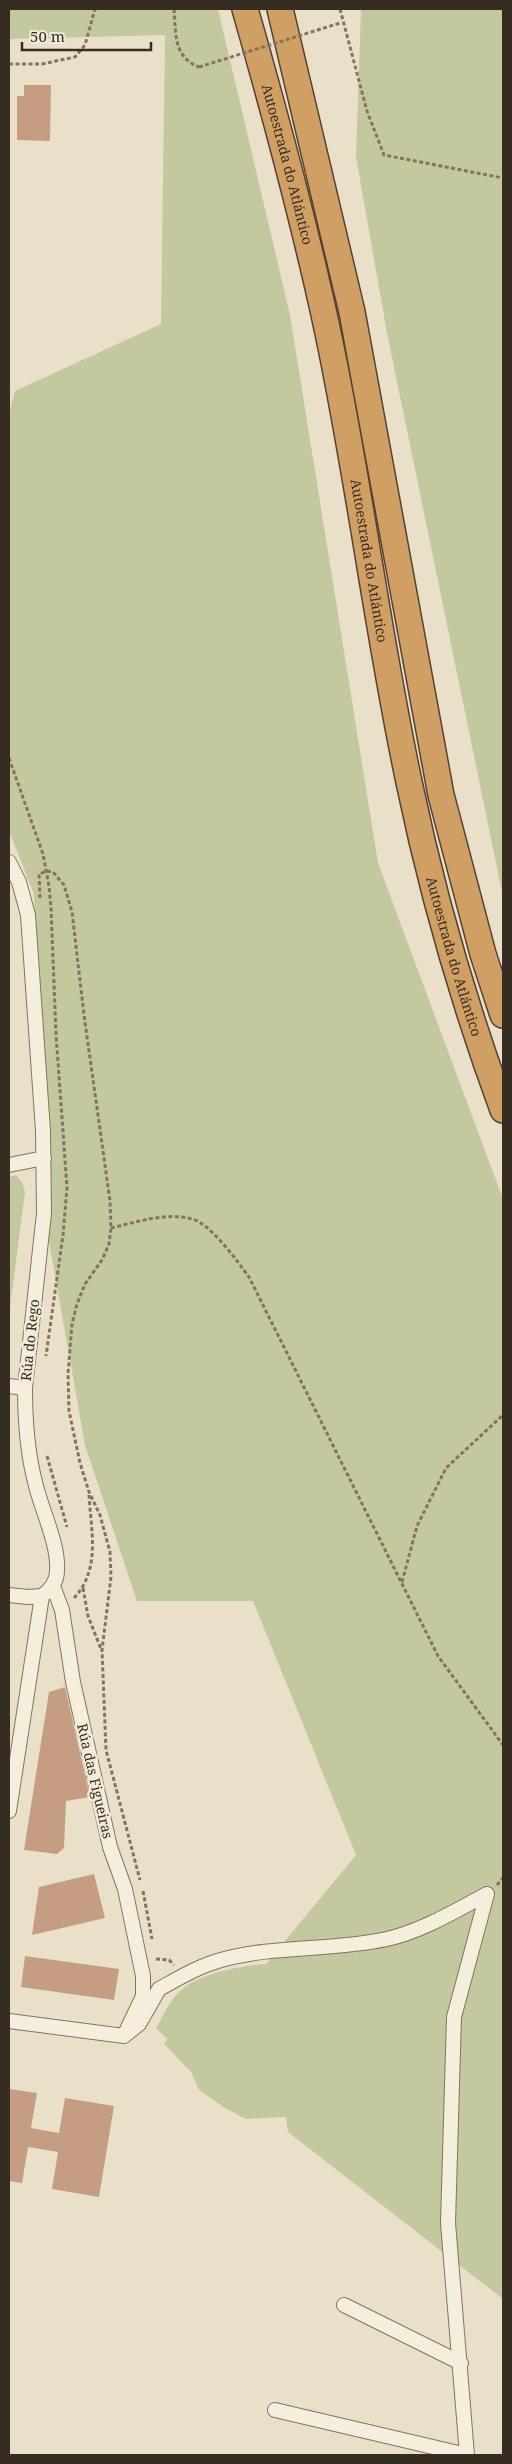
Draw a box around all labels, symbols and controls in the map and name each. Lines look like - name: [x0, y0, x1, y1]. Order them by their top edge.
- scale bar: [22, 20, 151, 52]
- text: 50 m: [30, 26, 65, 46]
- street label: Autoestrada do Atlántico: [258, 82, 318, 247]
- street label: Autoestrada do Atlántico: [347, 478, 393, 644]
- street label: Autoestrada do Atlántico: [422, 875, 487, 1039]
- street label: Rúa do Rego: [16, 1298, 43, 1382]
- street label: Rúa das Figueiras: [73, 1721, 118, 1840]

